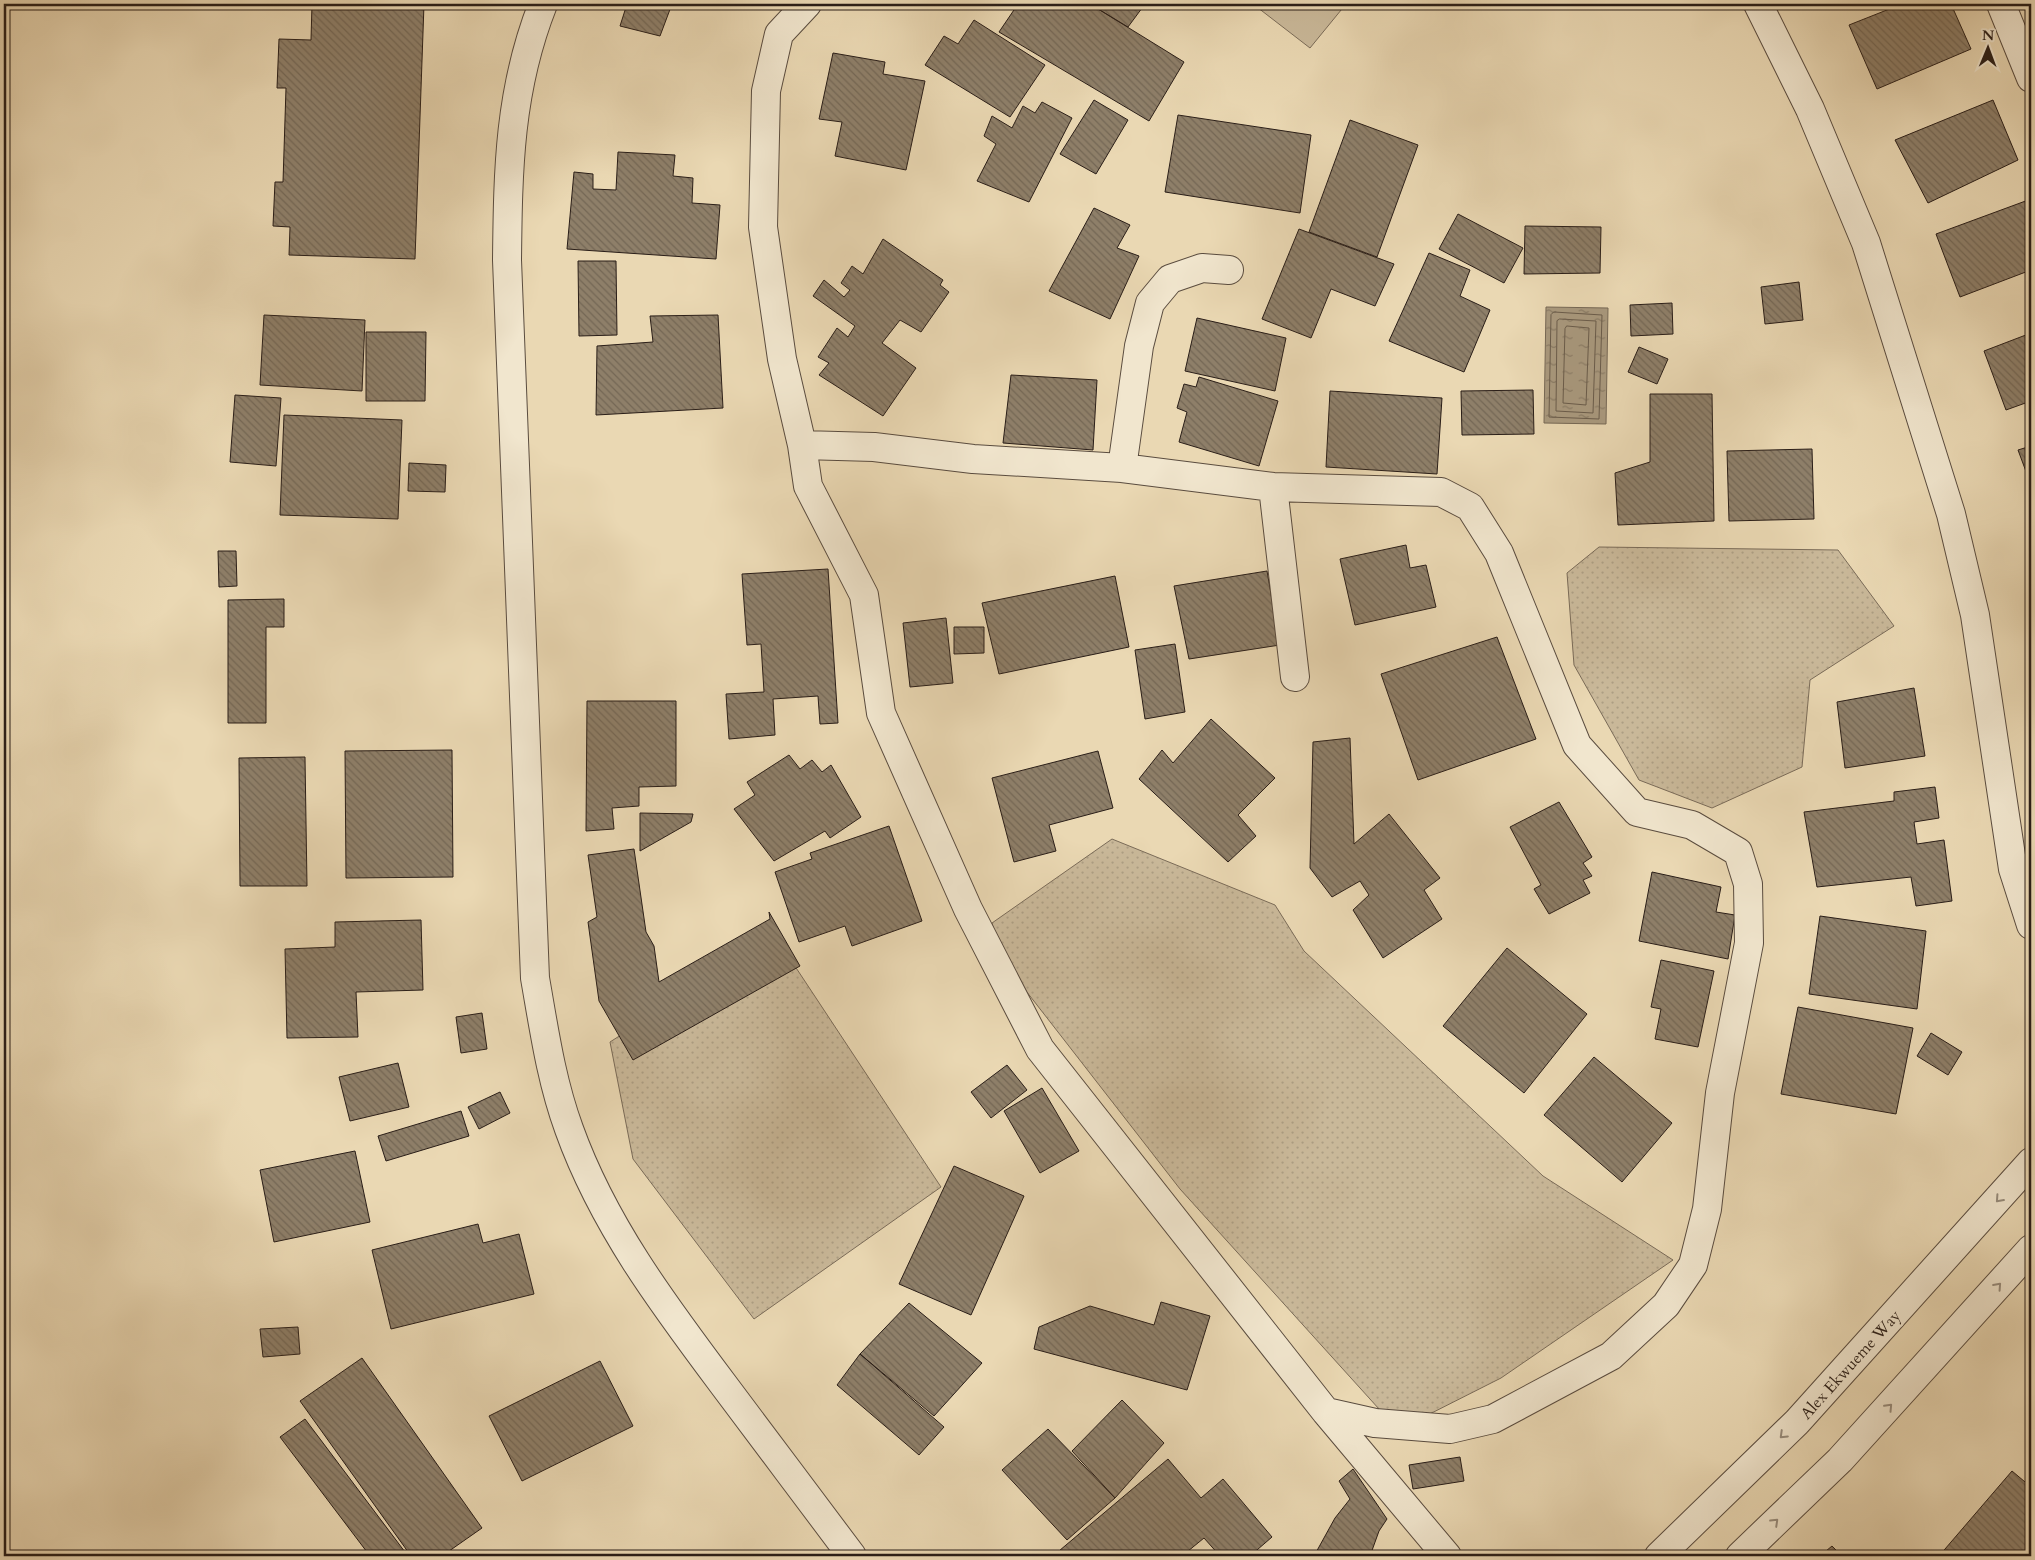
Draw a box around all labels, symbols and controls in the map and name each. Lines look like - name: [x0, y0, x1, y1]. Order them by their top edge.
- north arrow: [1962, 22, 2012, 72]
- text: N: [1982, 26, 1994, 45]
- one-way arrow: [1995, 1193, 2004, 1202]
- one-way arrow: [1993, 1283, 2002, 1292]
- street label: Alex Ekwueme Way: [1796, 1305, 1906, 1424]
- one-way arrow: [1883, 1403, 1892, 1412]
- one-way arrow: [1780, 1429, 1789, 1438]
- one-way arrow: [1770, 1519, 1779, 1528]

